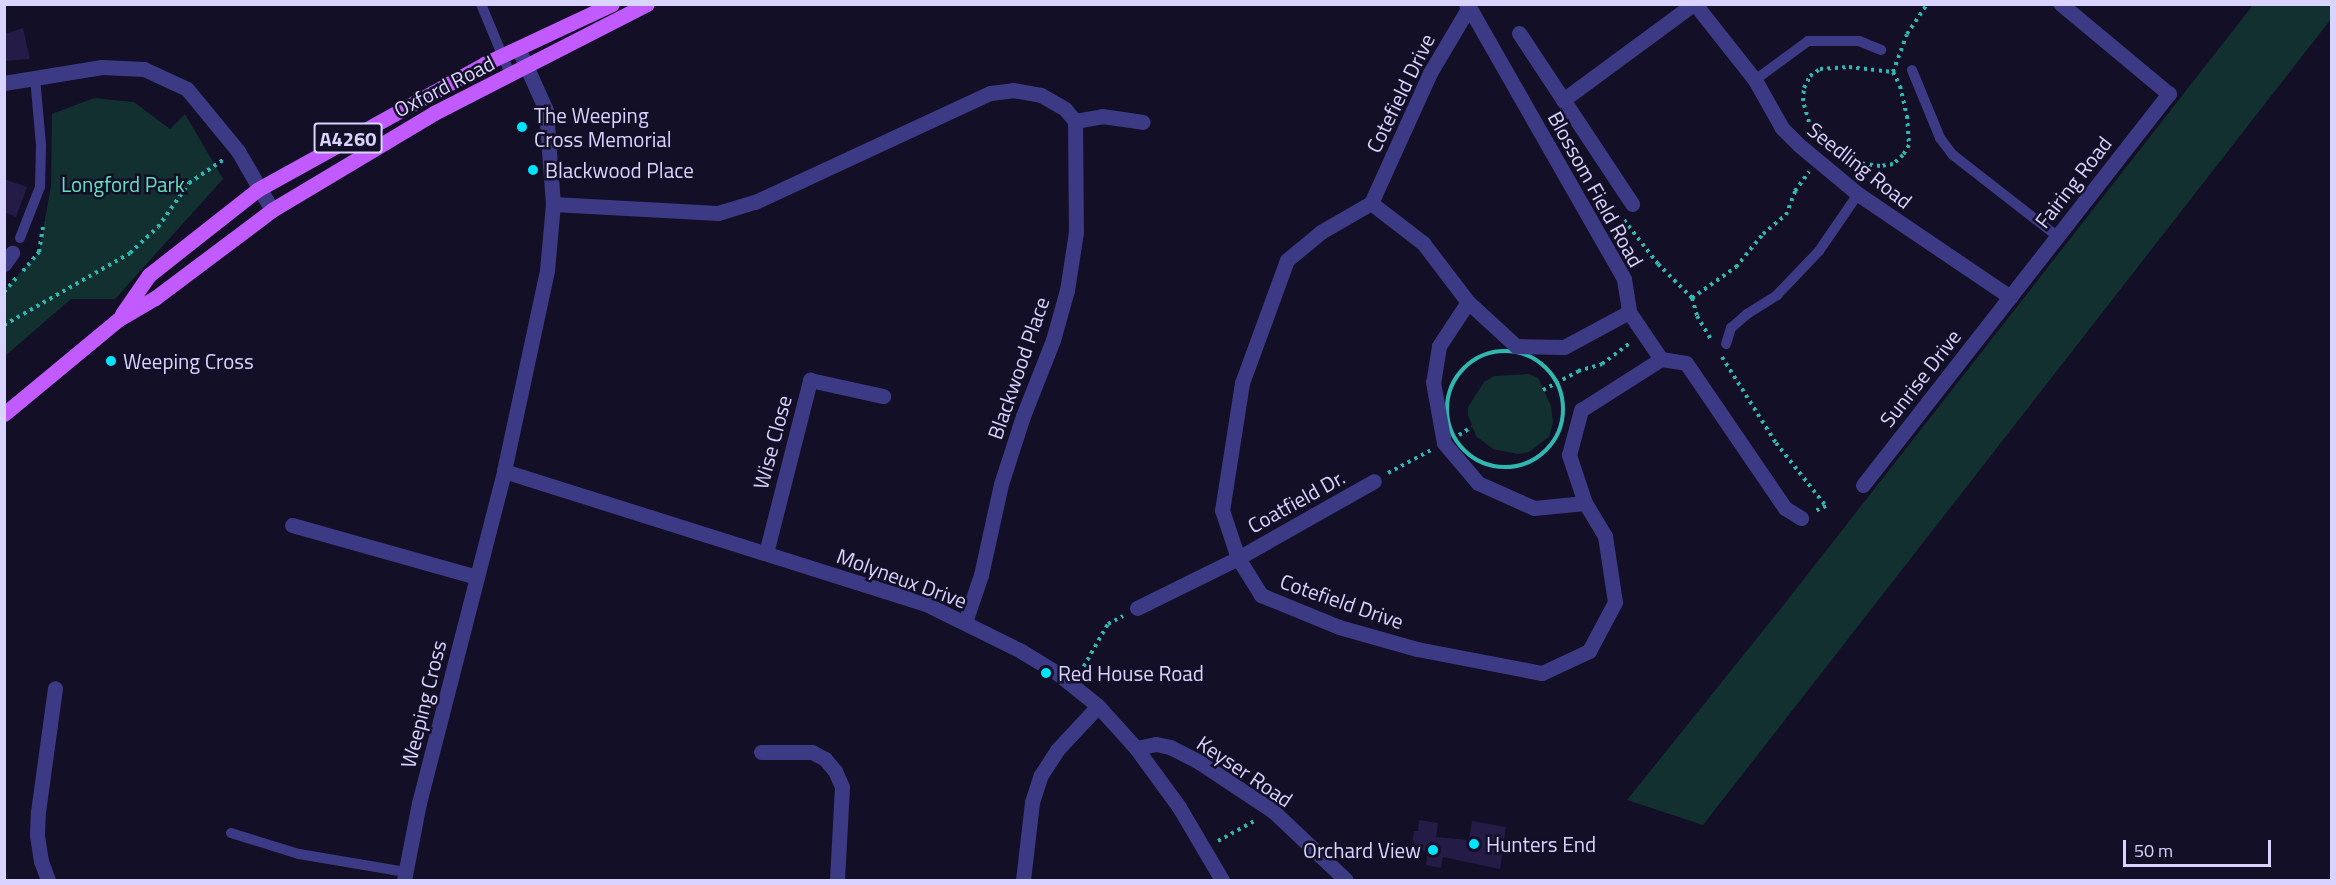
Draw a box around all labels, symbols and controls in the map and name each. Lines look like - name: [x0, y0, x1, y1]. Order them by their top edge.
- street label: Cotefield Drive: [1360, 30, 1440, 156]
- street label: Oxford Road: [390, 50, 498, 122]
- place label: The Weeping Cross Memorial: [534, 102, 672, 152]
- street label: Blossom Field Road: [1543, 107, 1649, 271]
- street label: Seedling Road: [1803, 116, 1917, 214]
- marker: The Weeping Cross Memorial: [515, 120, 529, 134]
- road number: A4260: [314, 121, 382, 155]
- street label: Fairing Road: [2029, 131, 2117, 233]
- place label: Blackwood Place: [545, 157, 694, 183]
- marker: Blackwood Place: [526, 163, 540, 177]
- park label: Longford Park: [61, 171, 185, 197]
- street label: Blackwood Place: [982, 294, 1054, 442]
- street label: Sunrise Drive: [1874, 324, 1966, 432]
- place label: Weeping Cross: [123, 348, 254, 374]
- marker: Weeping Cross: [104, 354, 118, 368]
- street label: Wise Close: [747, 392, 797, 492]
- street label: Coatfield Dr.: [1243, 464, 1349, 538]
- street label: Molyneux Drive: [833, 543, 971, 613]
- street label: Cotefield Drive: [1277, 568, 1407, 634]
- street label: Weeping Cross: [395, 638, 451, 770]
- place label: Red House Road: [1058, 660, 1204, 686]
- marker: Red House Road: [1039, 666, 1053, 680]
- street label: Keyser Road: [1192, 730, 1298, 812]
- scale bar: [2126, 828, 2274, 866]
- place label: Hunters End: [1486, 831, 1596, 857]
- place label: Orchard View: [1303, 837, 1421, 863]
- marker: Hunters End: [1467, 837, 1481, 851]
- text: 50 m: [2134, 837, 2173, 864]
- marker: Orchard View: [1426, 843, 1440, 857]

